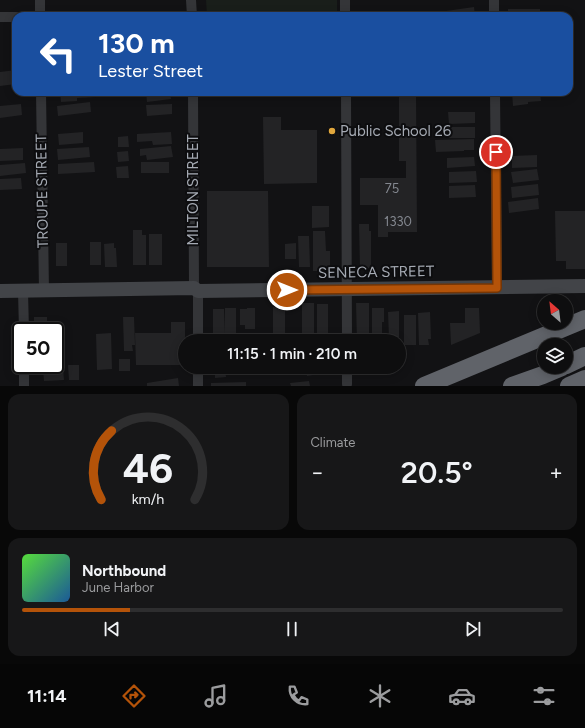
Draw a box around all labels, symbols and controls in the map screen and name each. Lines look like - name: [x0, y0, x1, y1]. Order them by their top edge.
- text: 130 m: [98, 26, 175, 60]
- icon: left: [32, 28, 84, 80]
- text: Lester Street: [98, 60, 203, 82]
- place label: Public School 26: [340, 122, 452, 140]
- marker: Public School 26: [327, 126, 337, 136]
- street label: TROUPE STREET: [32, 133, 52, 248]
- street label: MILTON STREET: [184, 133, 202, 246]
- pin: [479, 135, 513, 169]
- icon: arrive: [485, 141, 507, 163]
- house number: 75: [385, 181, 399, 196]
- house number: 1330: [384, 214, 412, 229]
- street label: SENECA STREET: [318, 262, 435, 282]
- position arrow: [266, 269, 308, 311]
- north arrow: [537, 294, 573, 330]
- map controls: [537, 294, 573, 374]
- speed limit sign: 50: [12, 322, 64, 374]
- button: layers: [537, 338, 573, 374]
- text: 11:15 · 1 min · 210 m: [227, 345, 357, 363]
- text: Climate: [311, 435, 355, 450]
- text: 46: [123, 443, 173, 493]
- text: 20.5°: [401, 454, 473, 491]
- text: −: [311, 459, 324, 486]
- text: +: [549, 459, 563, 486]
- text: km/h: [132, 490, 165, 508]
- text: Northbound: [82, 562, 166, 580]
- text: June Harbor: [82, 580, 154, 595]
- icon: previous: [101, 618, 123, 640]
- icon: pause: [281, 618, 303, 640]
- icon: next: [462, 618, 484, 640]
- icon: directions: [120, 682, 148, 710]
- icon: music: [202, 682, 230, 710]
- icon: phone: [284, 682, 312, 710]
- icon: climate: [366, 682, 394, 710]
- icon: car: [448, 682, 476, 710]
- icon: filters: [530, 682, 558, 710]
- text: 11:14: [27, 685, 67, 707]

